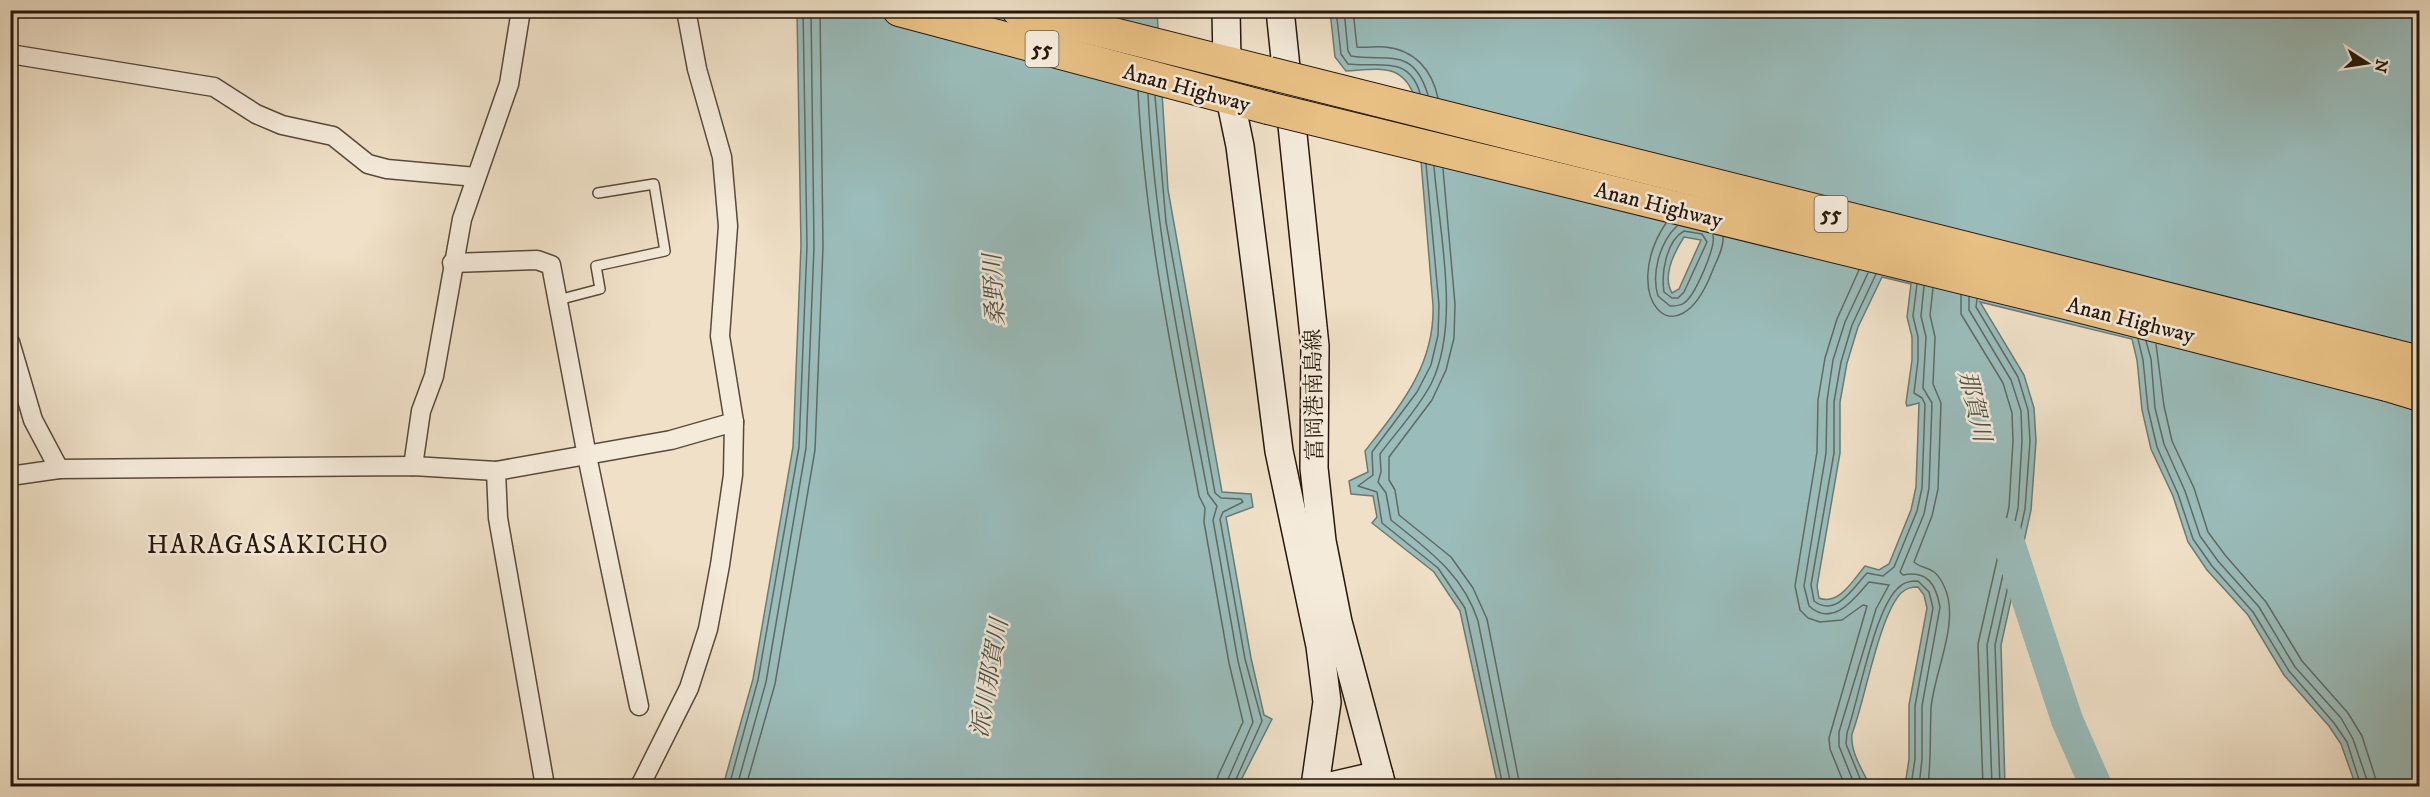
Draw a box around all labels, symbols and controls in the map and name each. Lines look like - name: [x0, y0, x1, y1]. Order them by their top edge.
- road number: 55: [1026, 31, 1058, 67]
- north arrow: [2337, 33, 2397, 93]
- text: N: [2370, 57, 2392, 74]
- street label: Anan Highway: [1120, 58, 1254, 119]
- street label: Anan Highway: [1592, 177, 1726, 235]
- road number: 55: [1814, 196, 1848, 232]
- water label: 桑野川: [978, 250, 1012, 327]
- street label: Anan Highway: [2064, 292, 2198, 350]
- street label: 富岡港南島線: [1300, 329, 1329, 461]
- water label: 那賀川: [1951, 368, 1997, 448]
- district label: HARAGASAKICHO: [147, 529, 389, 562]
- water label: 派川那賀川: [965, 614, 1016, 740]

